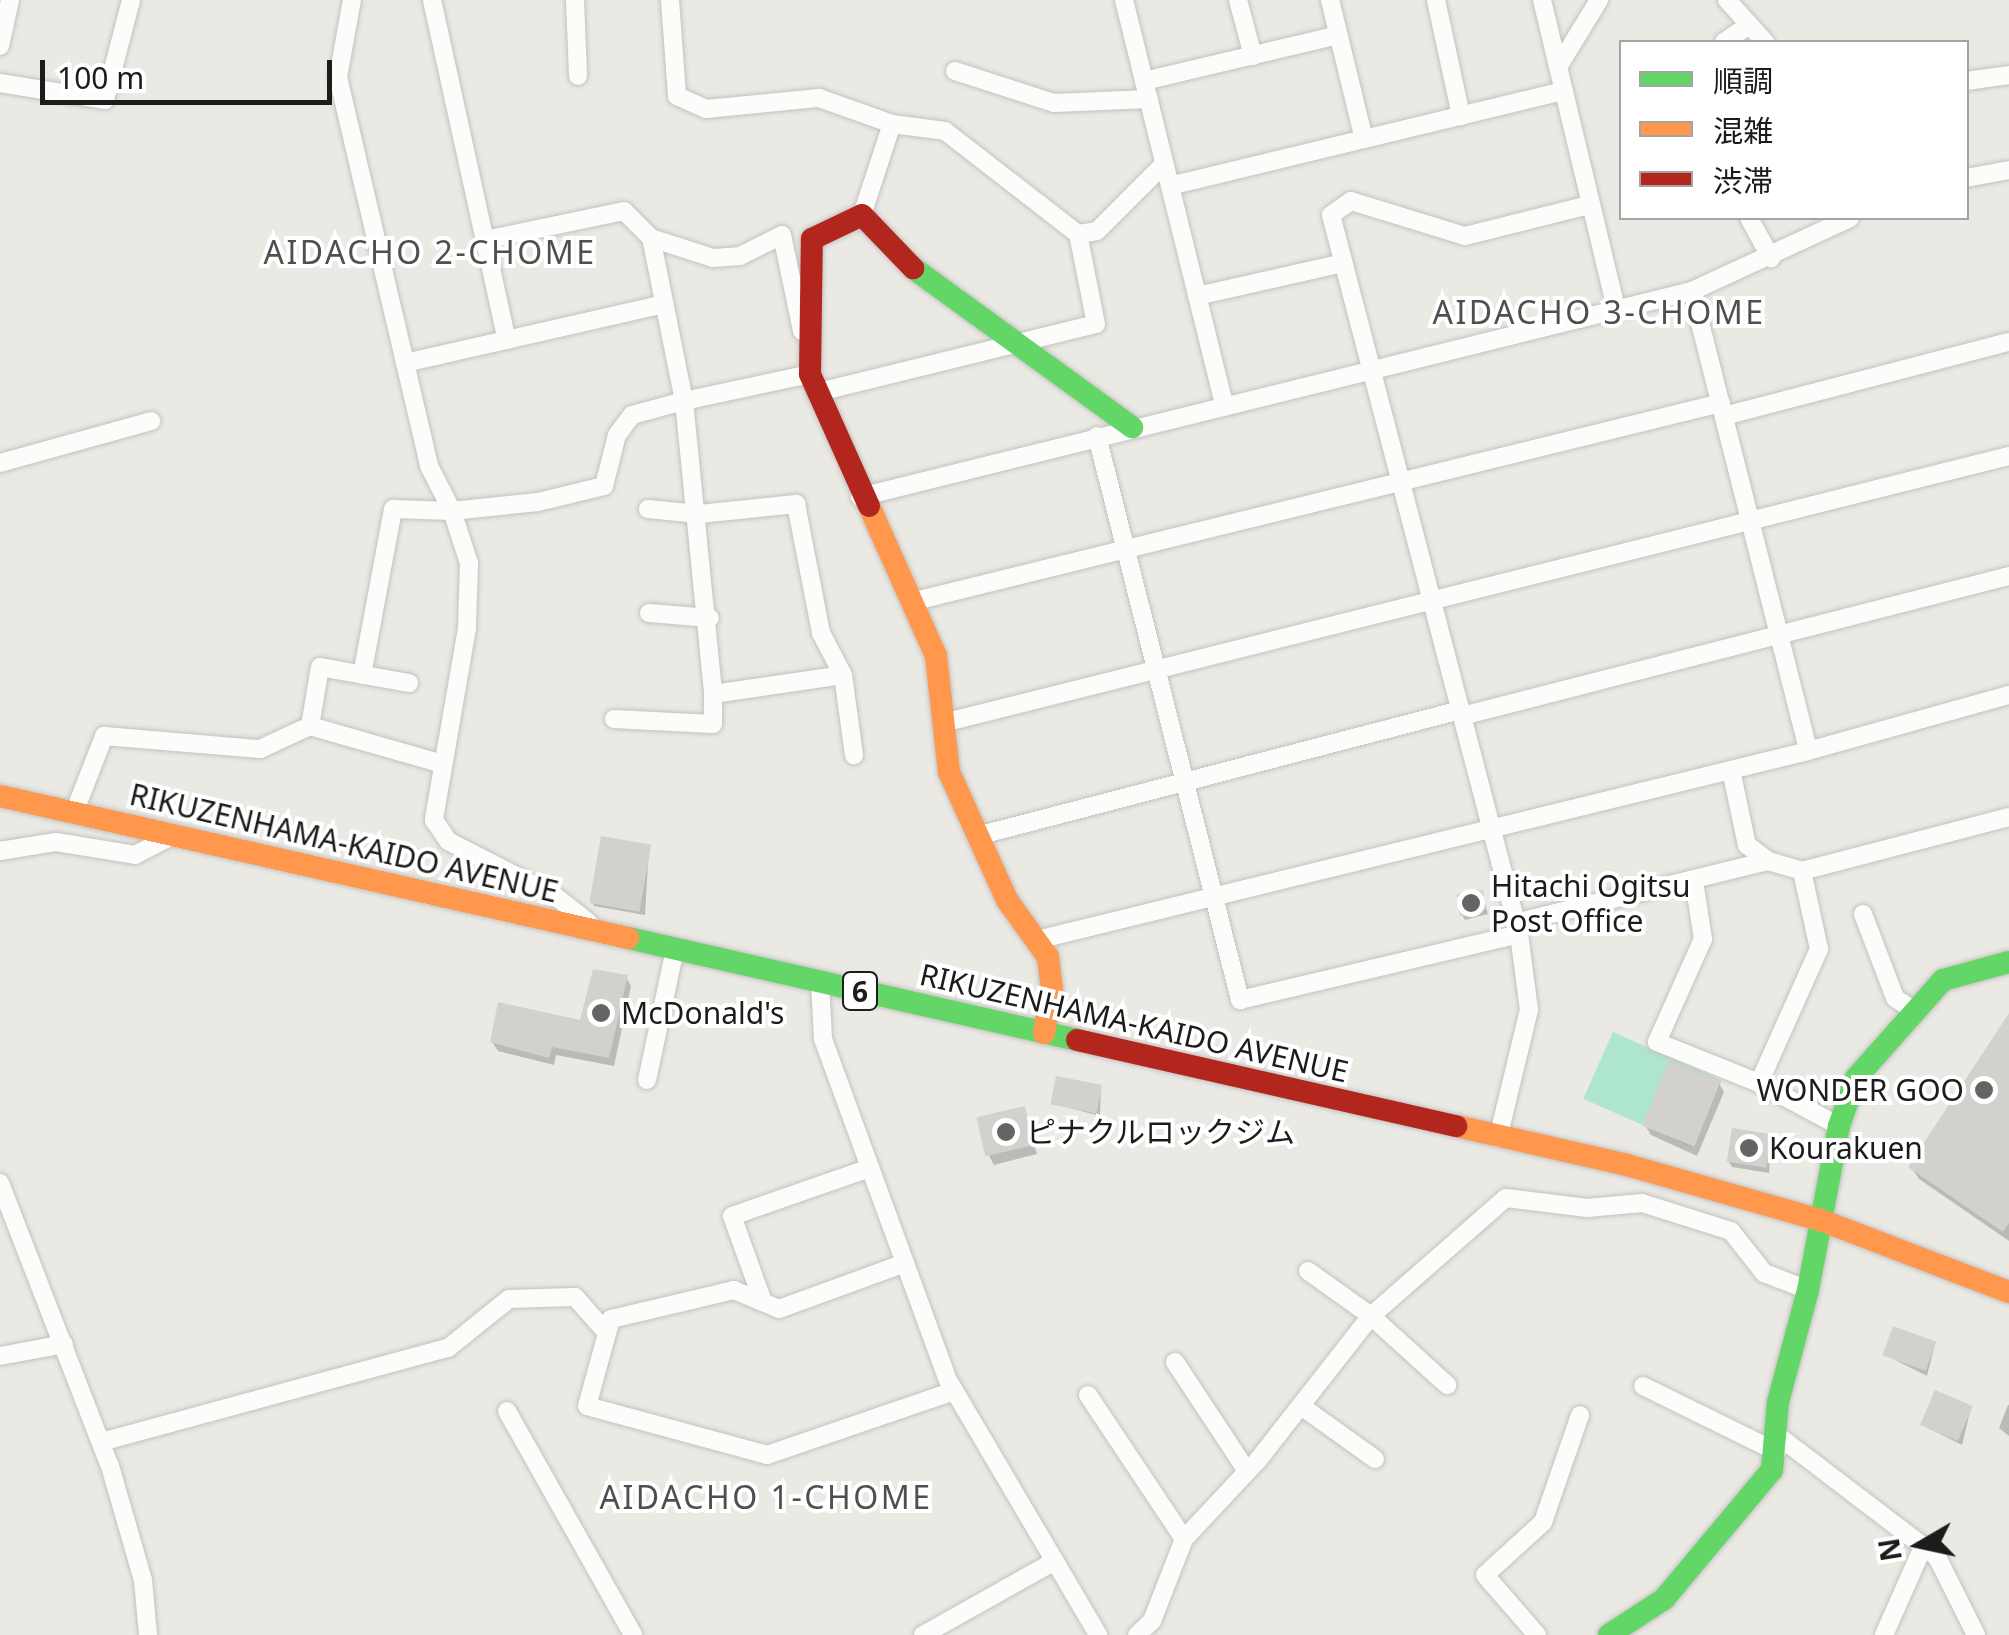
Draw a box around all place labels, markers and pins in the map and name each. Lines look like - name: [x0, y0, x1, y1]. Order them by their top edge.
- place label: Hitachi Ogitsu Post Office: [1491, 868, 1690, 938]
- marker: Hitachi Ogitsu Post Office: [1460, 892, 1482, 914]
- place label: McDonald's: [621, 995, 784, 1031]
- marker: McDonald's: [590, 1002, 612, 1024]
- place label: WONDER GOO: [1756, 1072, 1964, 1108]
- marker: WONDER GOO: [1973, 1079, 1995, 1101]
- place label: ピナクルロックジム: [1026, 1114, 1296, 1150]
- marker: ピナクルロックジム: [995, 1121, 1017, 1143]
- place label: Kourakuen: [1769, 1130, 1923, 1166]
- marker: Kourakuen: [1738, 1137, 1760, 1159]

